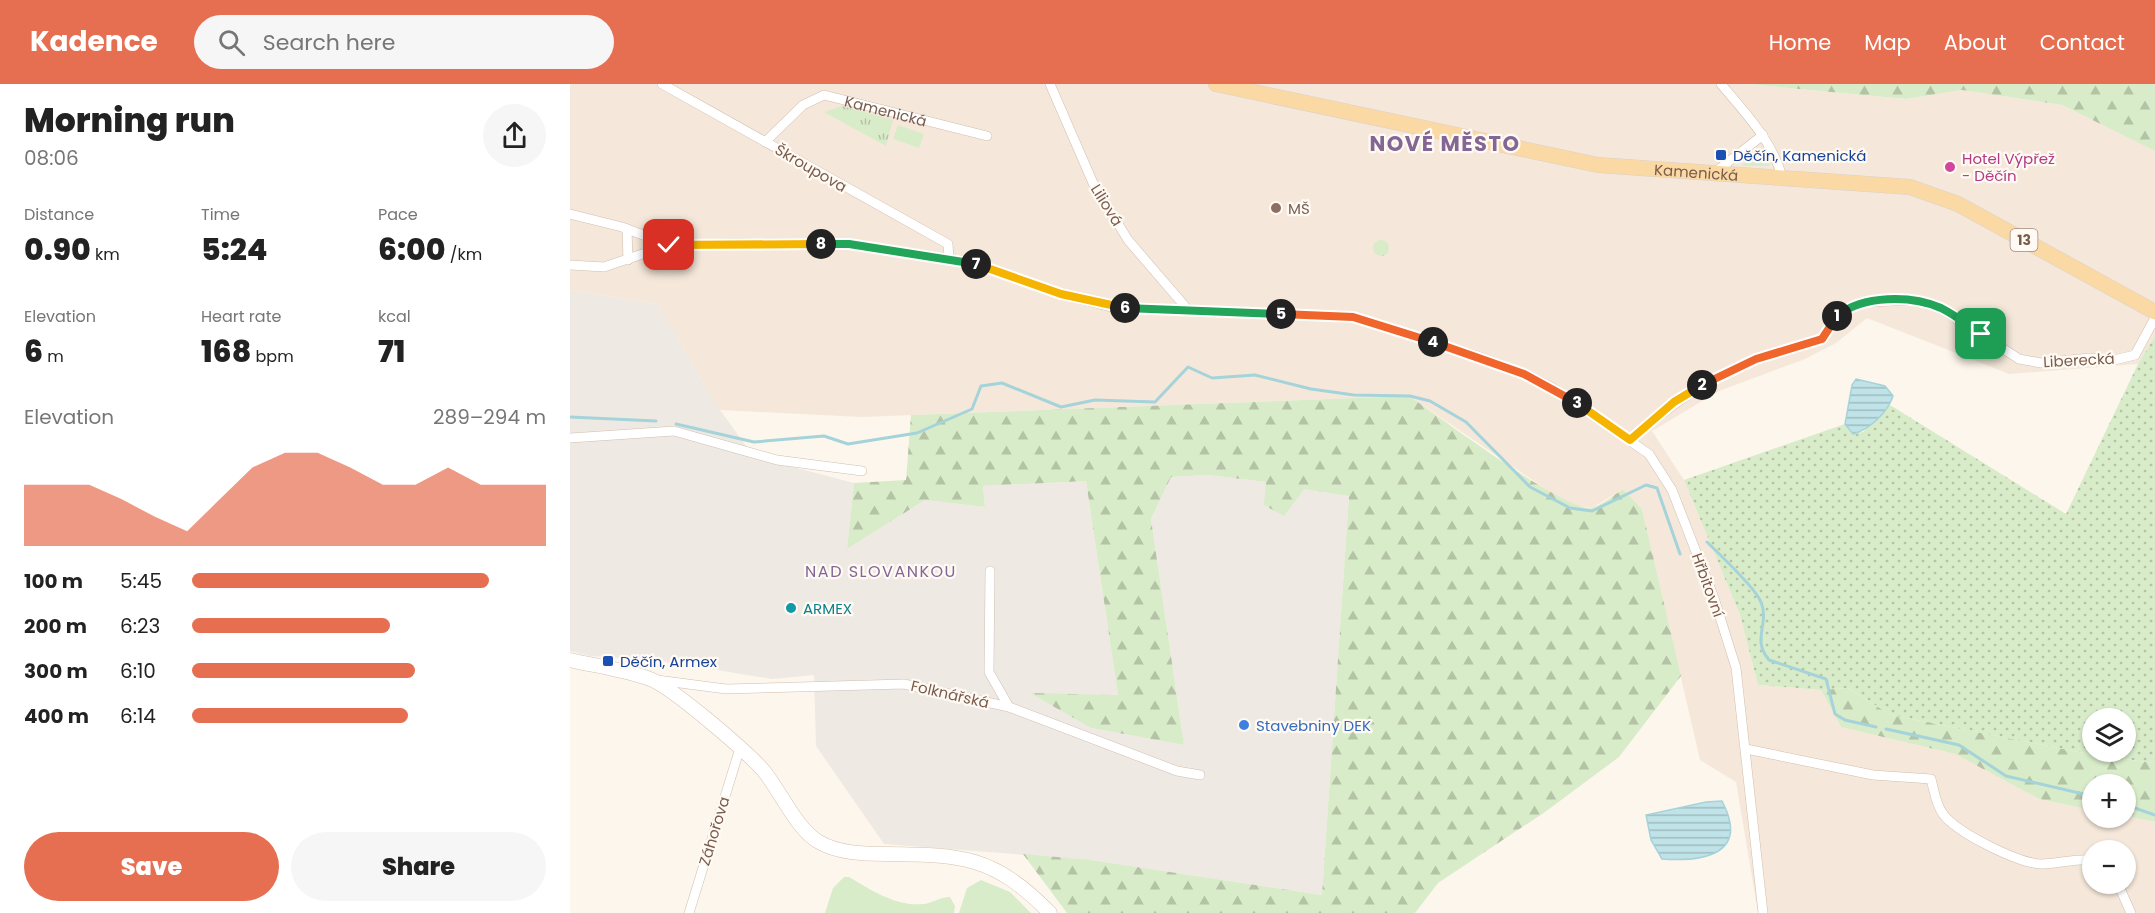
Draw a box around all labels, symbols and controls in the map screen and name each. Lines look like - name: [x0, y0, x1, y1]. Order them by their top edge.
- search box: [194, 15, 614, 69]
- text: Kadence: [30, 22, 158, 61]
- icon: search: [215, 26, 248, 59]
- text: Search here: [263, 27, 395, 58]
- text: Home: [1769, 28, 1831, 57]
- text: Map: [1864, 28, 1911, 57]
- text: About: [1944, 28, 2007, 57]
- text: Contact: [2040, 28, 2125, 57]
- street label: Kamenická: [842, 90, 929, 131]
- text: Morning run: [24, 97, 235, 144]
- button: share: [483, 104, 546, 167]
- district label: NOVÉ MĚSTO: [1370, 129, 1520, 158]
- street label: Škroupova: [771, 139, 851, 197]
- text: 08:06: [24, 144, 79, 172]
- place label: Děčín, Kamenická: [1733, 145, 1866, 166]
- marker: Děčín, Kamenická: [1714, 148, 1728, 162]
- place label: Hotel Výpřež - Děčín: [1962, 148, 2055, 186]
- street label: Kamenická: [1654, 158, 1739, 185]
- marker: Hotel Výpřež - Děčín: [1943, 160, 1957, 174]
- street label: Liliová: [1086, 180, 1128, 230]
- place label: MŠ: [1288, 198, 1310, 219]
- marker: MŠ: [1269, 201, 1283, 215]
- text: Distance: [24, 203, 94, 226]
- text: Time: [201, 203, 240, 226]
- text: Pace: [378, 203, 418, 226]
- pin: [643, 219, 694, 270]
- text: 0.90: [24, 228, 91, 271]
- text: 5:24: [201, 228, 268, 271]
- text: 6:00: [378, 228, 446, 271]
- icon: check: [652, 228, 685, 261]
- pin: 8: [806, 229, 836, 259]
- road number: 13: [2010, 229, 2038, 251]
- text: 8: [816, 232, 826, 255]
- text: km: [91, 243, 120, 266]
- text: /km: [446, 243, 482, 266]
- pin: 7: [961, 249, 991, 279]
- text: 7: [972, 252, 980, 275]
- pin: 6: [1110, 293, 1140, 323]
- text: 6: [1120, 296, 1130, 319]
- pin: 5: [1266, 299, 1296, 329]
- pin: 1: [1822, 301, 1852, 331]
- text: 5: [1276, 302, 1286, 325]
- text: 1: [1834, 304, 1840, 327]
- text: Elevation: [24, 305, 96, 328]
- text: Heart rate: [201, 305, 281, 328]
- text: kcal: [378, 305, 411, 328]
- pin: [1955, 308, 2006, 359]
- icon: arrive: [1964, 317, 1997, 350]
- pin: 4: [1418, 327, 1448, 357]
- text: 6: [24, 330, 43, 373]
- text: 168: [201, 330, 251, 373]
- text: 71: [378, 330, 405, 373]
- text: 4: [1428, 330, 1438, 353]
- text: m: [43, 345, 64, 368]
- text: bpm: [251, 345, 294, 368]
- street label: Liberecká: [2043, 348, 2115, 372]
- pin: 2: [1687, 370, 1717, 400]
- text: 2: [1697, 373, 1707, 396]
- pin: 3: [1562, 388, 1592, 418]
- text: 3: [1572, 391, 1582, 414]
- text: Elevation: [24, 403, 114, 431]
- text: 289–294 m: [433, 403, 546, 431]
- street label: Hřbitovní: [1687, 550, 1729, 620]
- district label: NAD SLOVANKOU: [805, 560, 957, 583]
- text: 100 m: [24, 567, 83, 595]
- text: 5:45: [120, 567, 162, 595]
- place label: ARMEX: [803, 598, 852, 619]
- marker: ARMEX: [784, 601, 798, 615]
- text: 200 m: [24, 612, 87, 640]
- text: 6:23: [120, 612, 160, 640]
- place label: Děčín, Armex: [620, 651, 717, 672]
- marker: Děčín, Armex: [601, 654, 615, 668]
- text: 300 m: [24, 657, 88, 685]
- text: 6:10: [120, 657, 156, 685]
- street label: Folknářská: [909, 675, 991, 713]
- text: 400 m: [24, 702, 89, 730]
- text: 6:14: [120, 702, 156, 730]
- map controls: [2082, 708, 2136, 894]
- button: layers: [2082, 708, 2136, 762]
- place label: Stavebniny DEK: [1256, 715, 1371, 736]
- marker: Stavebniny DEK: [1237, 718, 1251, 732]
- button: +: [2082, 774, 2136, 828]
- street label: Záhořova: [694, 794, 734, 868]
- button: Save: [24, 832, 279, 901]
- button: Share: [291, 832, 546, 901]
- button: −: [2082, 840, 2136, 894]

